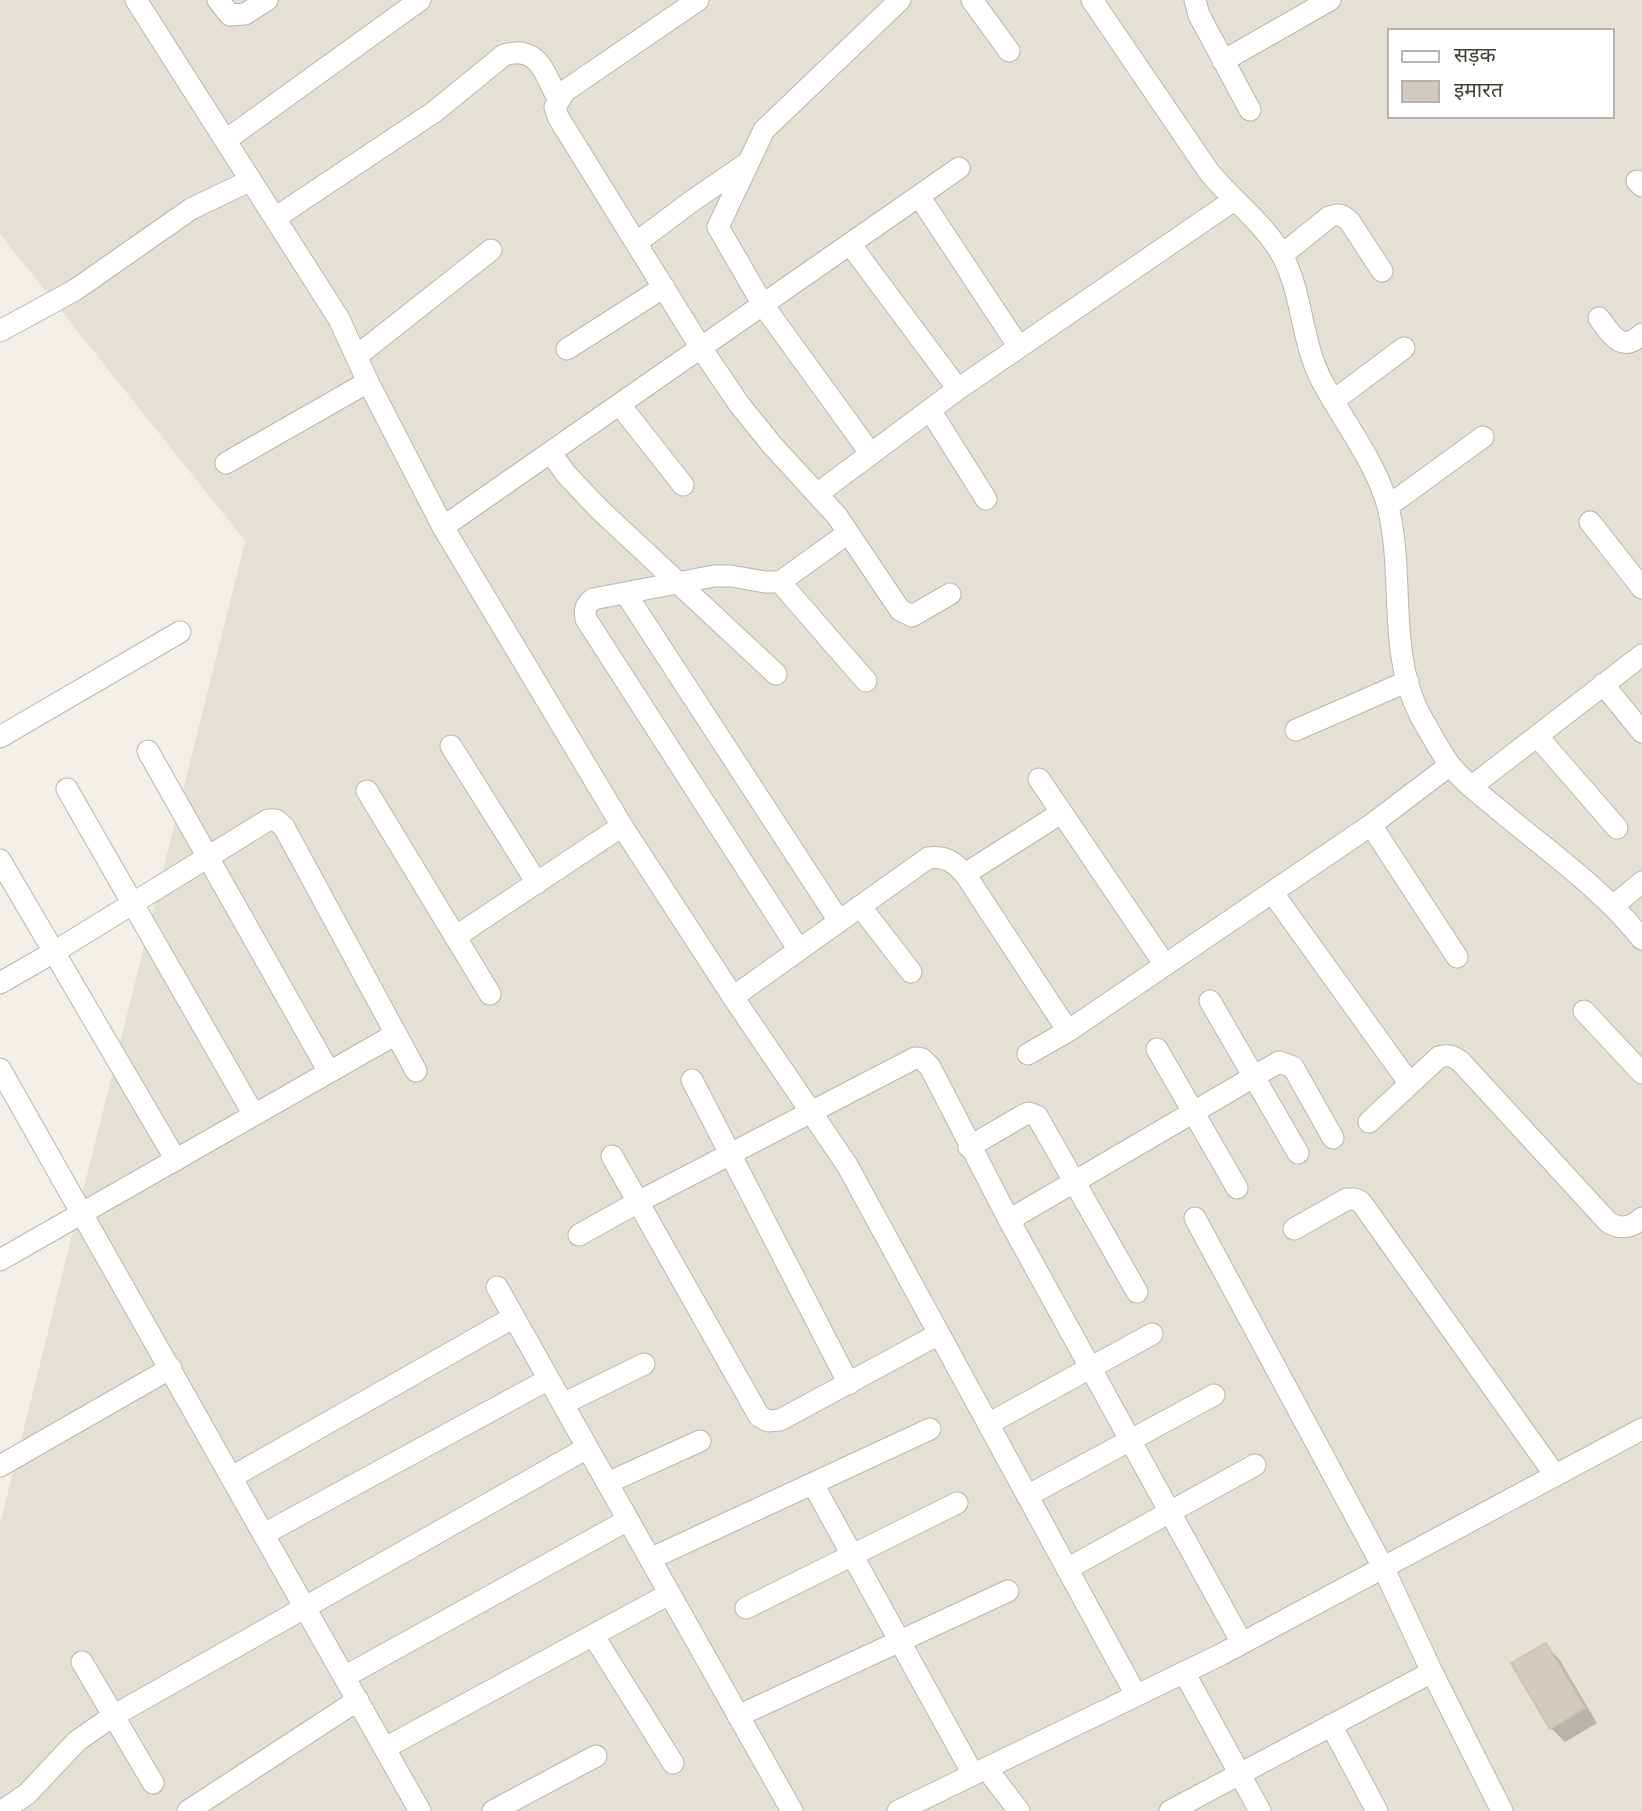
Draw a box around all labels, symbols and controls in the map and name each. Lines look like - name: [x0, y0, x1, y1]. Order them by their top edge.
- legend: [1386, 28, 1614, 119]
- text: सड़क: [1454, 43, 1496, 67]
- text: इमारत: [1454, 78, 1503, 102]

